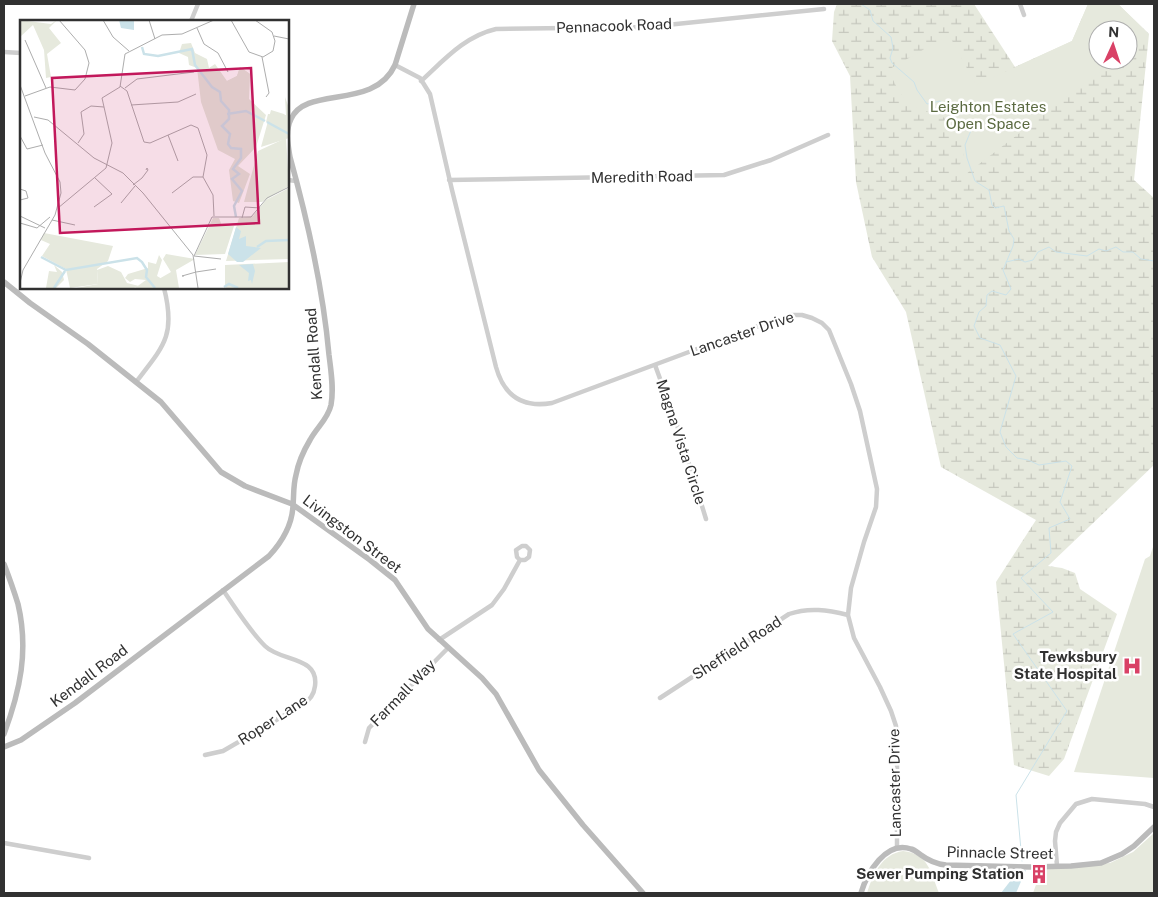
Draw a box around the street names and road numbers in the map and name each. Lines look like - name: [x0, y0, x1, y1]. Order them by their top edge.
- street label: Pennacook Road: [556, 15, 672, 36]
- street label: Meredith Road: [591, 167, 693, 186]
- street label: Kendall Road: [302, 307, 325, 401]
- street label: Lancaster Drive: [688, 308, 796, 359]
- street label: Magna Vista Circle: [653, 377, 710, 507]
- street label: Livingston Street: [300, 491, 405, 576]
- street label: Sheffield Road: [689, 612, 784, 683]
- street label: Kendall Road: [47, 641, 131, 710]
- street label: Farmall Way: [367, 656, 439, 730]
- street label: Roper Lane: [235, 691, 311, 748]
- street label: Lancaster Drive: [885, 729, 904, 837]
- street label: Pinnacle Street: [946, 843, 1054, 862]

